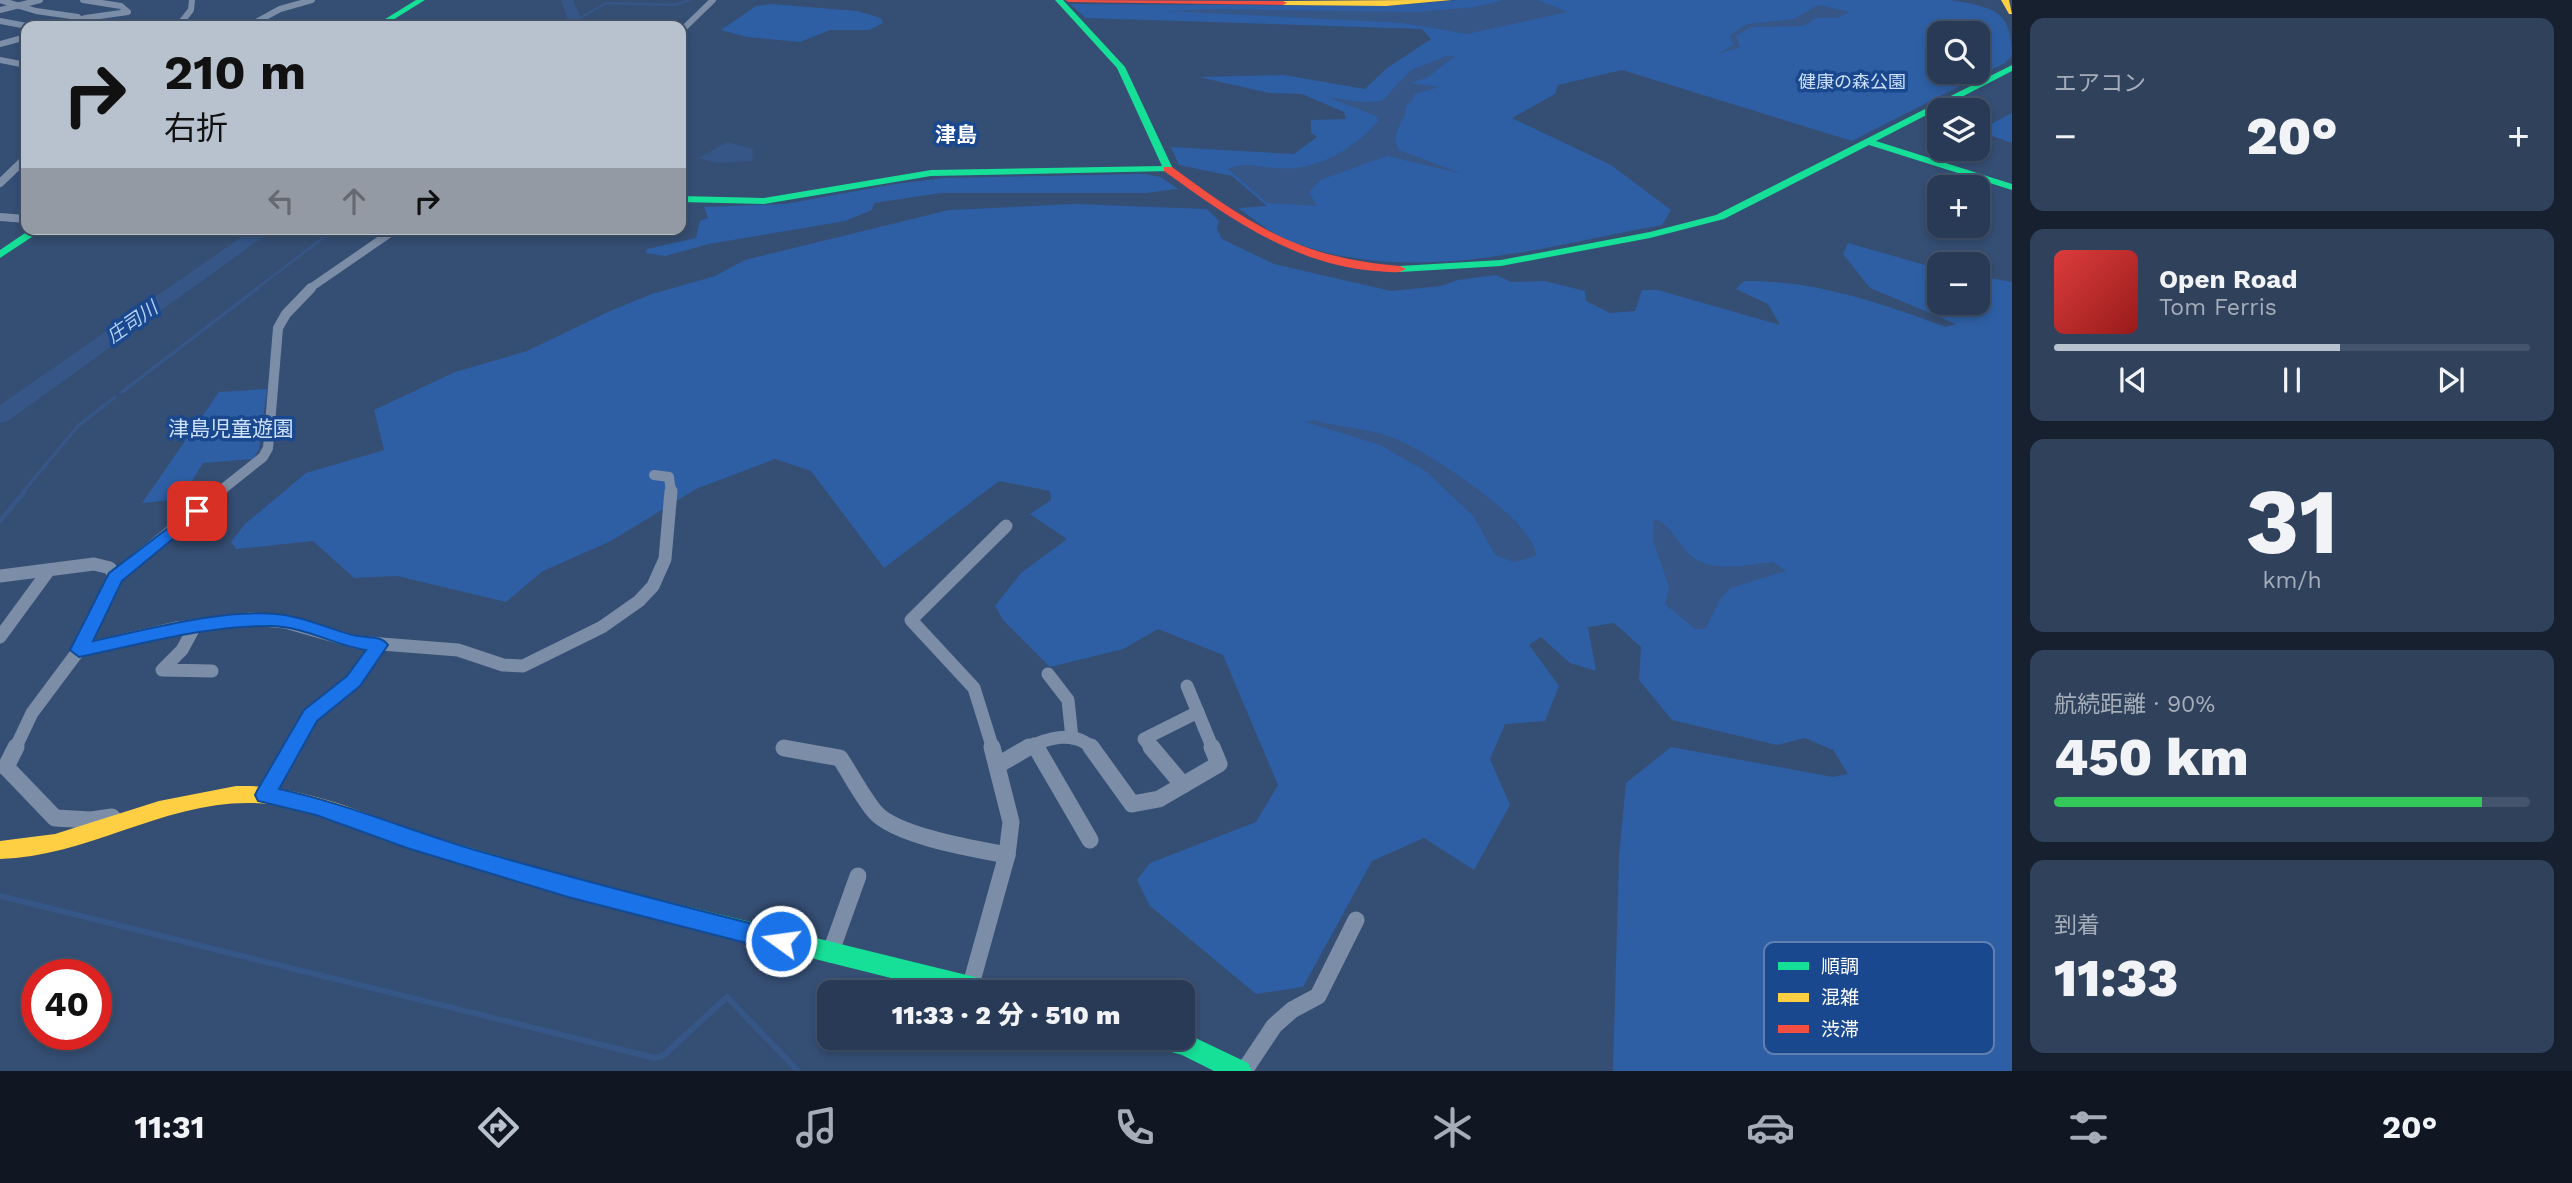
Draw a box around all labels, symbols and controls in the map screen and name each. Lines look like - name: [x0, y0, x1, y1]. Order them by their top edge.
- map controls: [1927, 21, 1990, 315]
- button: search: [1927, 21, 1990, 84]
- text: 210 m: [164, 43, 306, 101]
- icon: right: [49, 49, 140, 140]
- text: エアコン: [2054, 70, 2146, 97]
- park label: 健康の森公園: [1798, 71, 1906, 92]
- button: layers: [1927, 98, 1990, 161]
- text: 20°: [2246, 106, 2338, 167]
- text: 右折: [164, 109, 228, 147]
- text: −: [2054, 114, 2077, 158]
- text: +: [2507, 114, 2530, 158]
- district label: 津島: [935, 122, 977, 147]
- button: +: [1927, 175, 1990, 238]
- icon: left: [262, 182, 300, 220]
- icon: ahead: [335, 182, 373, 220]
- icon: right: [408, 182, 446, 220]
- button: −: [1927, 252, 1990, 315]
- text: Open Road: [2159, 264, 2297, 294]
- text: Tom Ferris: [2159, 294, 2277, 321]
- water label: 庄司川: [102, 295, 164, 348]
- icon: previous: [2114, 361, 2152, 399]
- icon: pause: [2273, 361, 2311, 399]
- icon: next: [2432, 361, 2470, 399]
- park label: 津島児童遊園: [168, 416, 294, 441]
- text: 31: [2245, 468, 2339, 575]
- pin: [167, 481, 227, 541]
- icon: arrive: [178, 492, 216, 530]
- text: km/h: [2262, 567, 2322, 594]
- text: 航続距離 · 90%: [2054, 691, 2215, 718]
- text: 450 km: [2054, 727, 2248, 788]
- position arrow: [744, 904, 818, 978]
- text: 到着: [2054, 912, 2100, 939]
- legend: [1764, 942, 1994, 1054]
- text: 11:33: [2054, 948, 2178, 1009]
- text: 順調: [1821, 955, 1859, 978]
- speed limit sign: 40: [21, 959, 112, 1050]
- text: 混雑: [1821, 986, 1859, 1009]
- text: 11:33 · 2 分 · 510 m: [892, 1000, 1120, 1030]
- text: 渋滞: [1821, 1018, 1859, 1041]
- icon: directions: [474, 1103, 523, 1152]
- icon: music: [792, 1103, 841, 1152]
- icon: phone: [1110, 1103, 1159, 1152]
- icon: climate: [1428, 1103, 1477, 1152]
- icon: car: [1746, 1103, 1795, 1152]
- icon: filters: [2064, 1103, 2113, 1152]
- text: 11:31: [135, 1108, 205, 1146]
- text: 20°: [2382, 1108, 2437, 1146]

